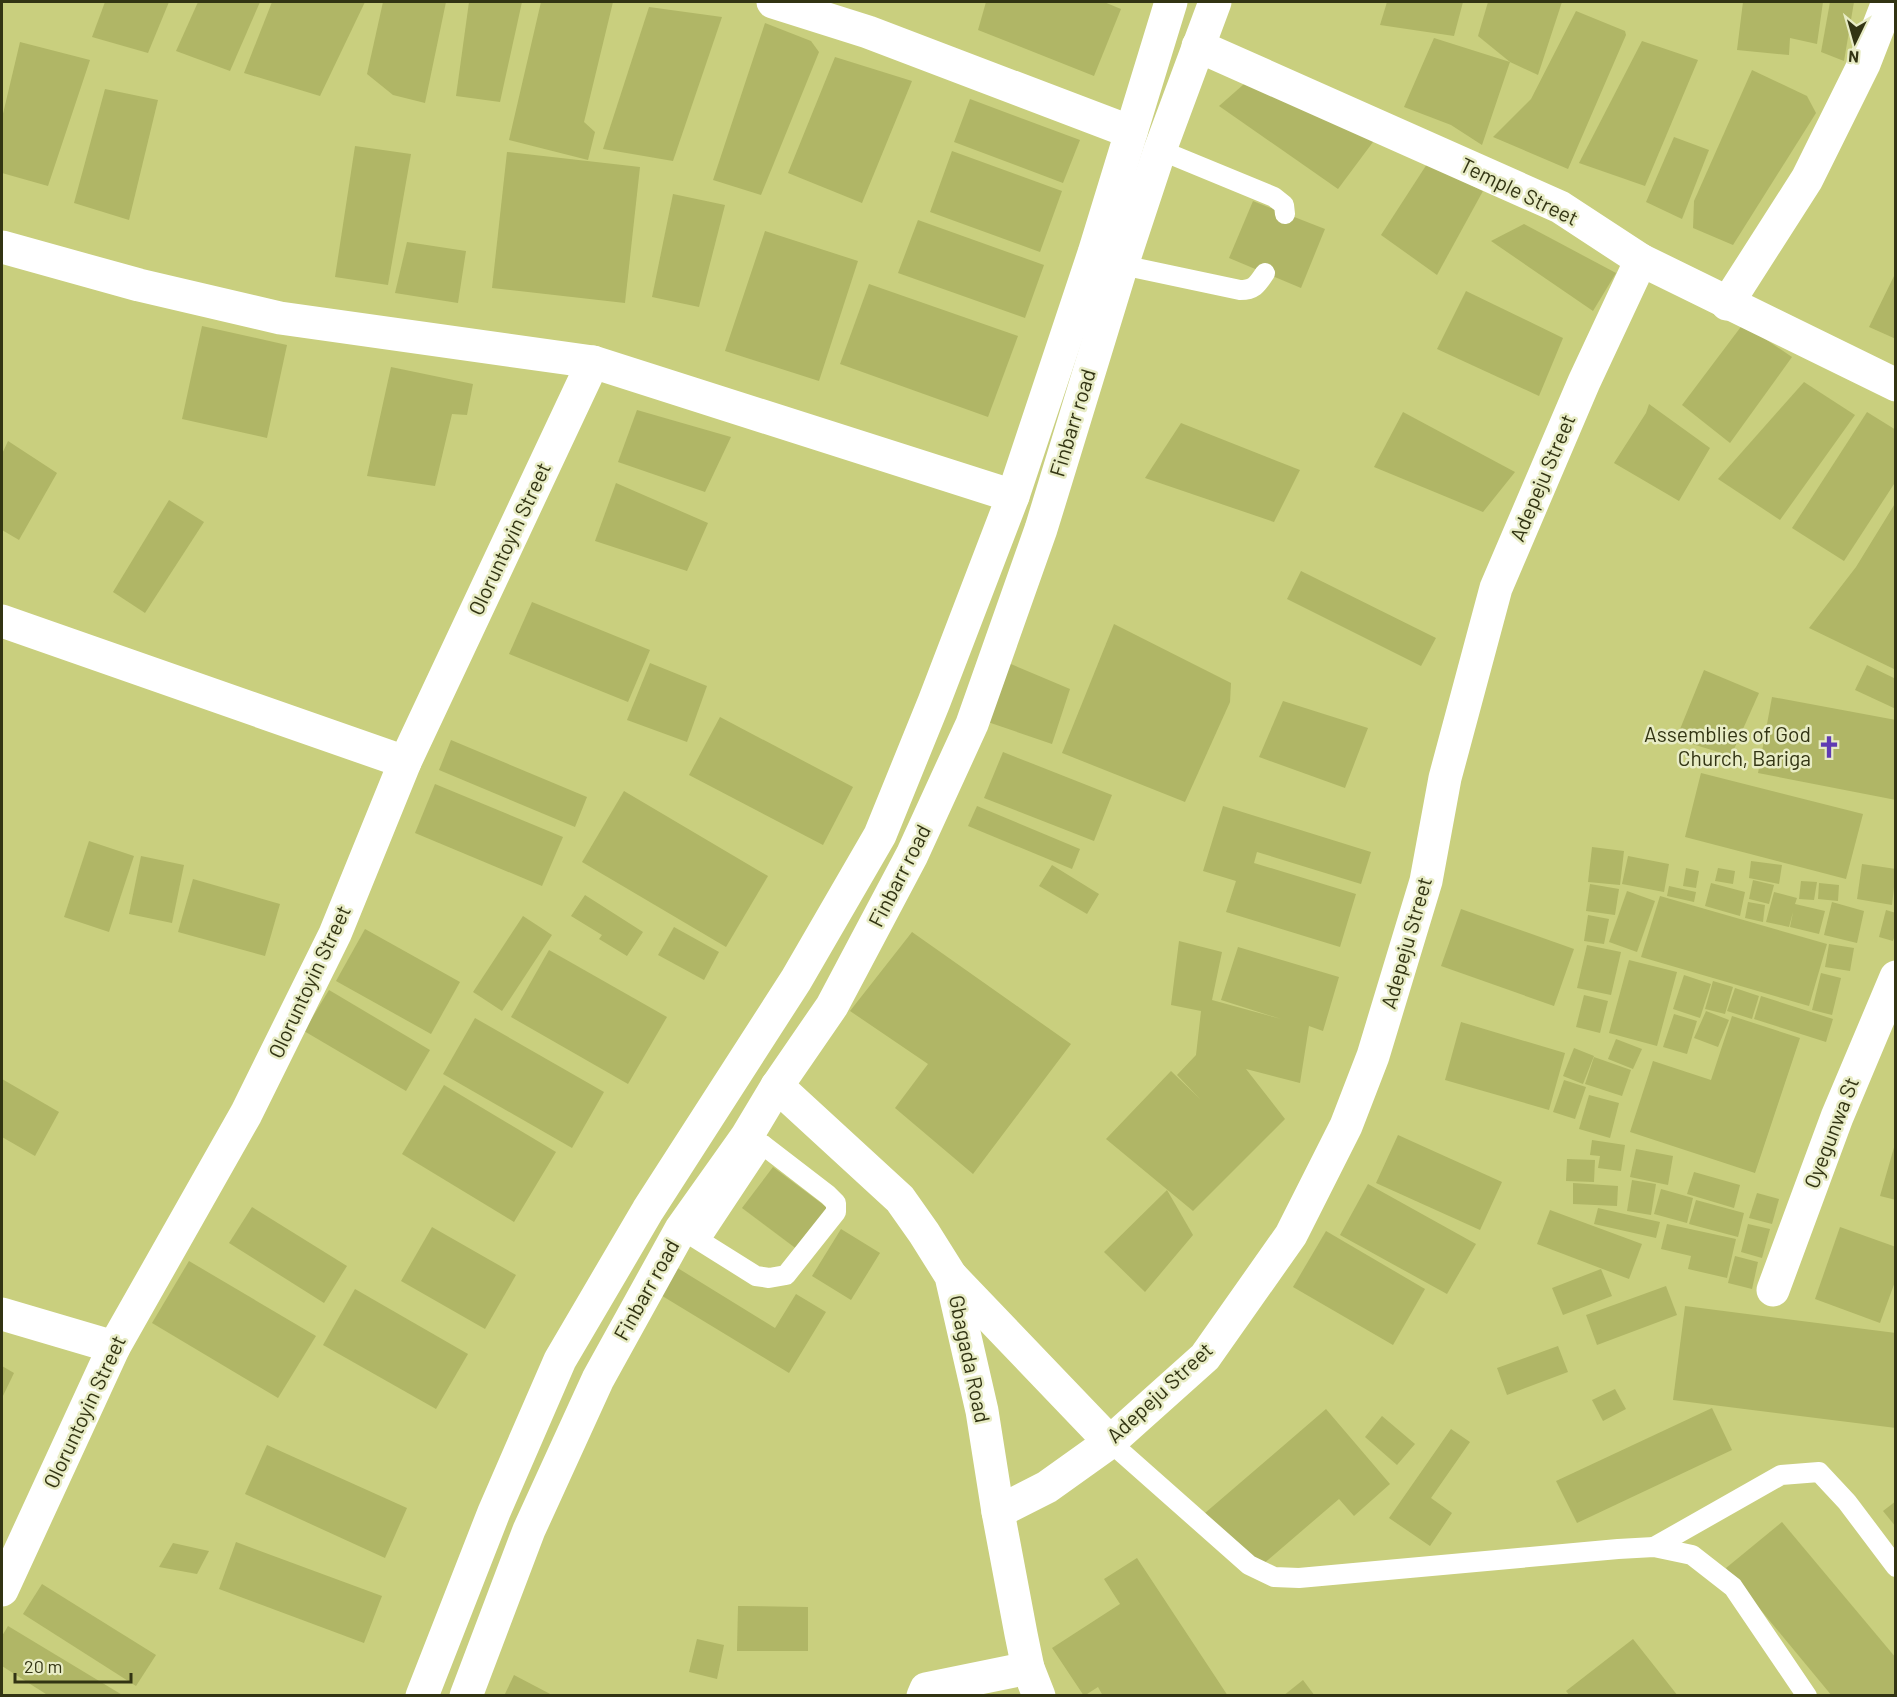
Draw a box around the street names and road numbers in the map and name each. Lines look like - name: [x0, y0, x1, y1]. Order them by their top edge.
- street label: Temple Street: [1457, 151, 1583, 230]
- street label: Finbarr road: [1043, 366, 1100, 480]
- street label: Adepeju Street: [1504, 410, 1580, 545]
- street label: Oloruntoyin Street: [462, 458, 555, 619]
- street label: Finbarr road: [862, 820, 935, 931]
- street label: Adepeju Street: [1375, 874, 1436, 1011]
- street label: Oloruntoyin Street: [262, 901, 355, 1062]
- street label: Oyegunwa St: [1798, 1073, 1863, 1192]
- street label: Finbarr road: [608, 1234, 684, 1344]
- street label: Gbagada Road: [945, 1293, 996, 1425]
- street label: Oloruntoyin Street: [37, 1331, 130, 1492]
- street label: Adepeju Street: [1101, 1336, 1217, 1447]

